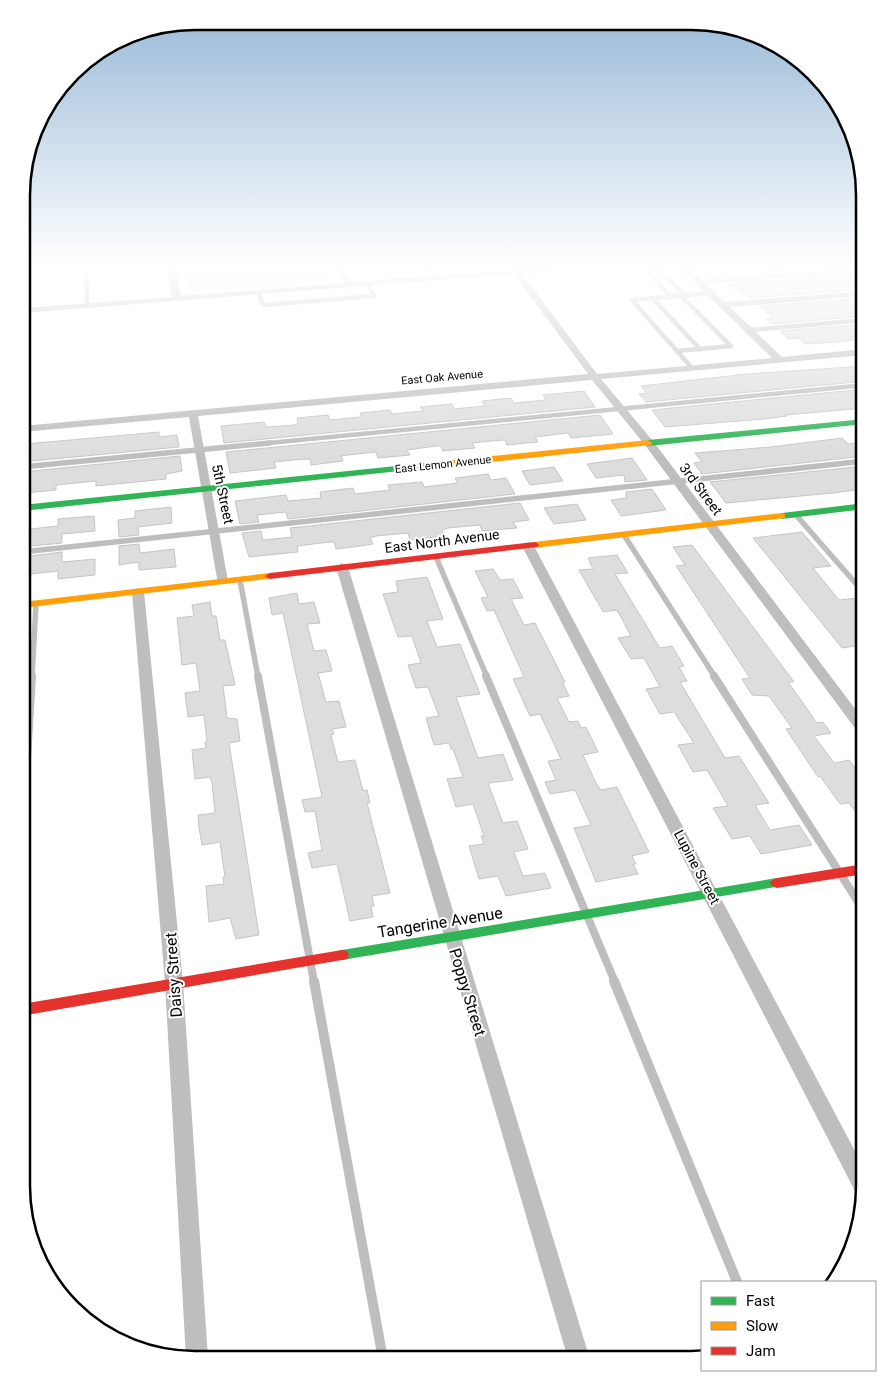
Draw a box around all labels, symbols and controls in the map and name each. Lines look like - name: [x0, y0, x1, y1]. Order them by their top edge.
- street label: East Oak Avenue: [401, 367, 484, 388]
- street label: East Lemon Avenue: [394, 453, 492, 476]
- street label: 3rd Street: [676, 460, 726, 518]
- street label: 5th Street: [209, 463, 237, 526]
- street label: East North Avenue: [384, 526, 500, 556]
- street label: Lupine Street: [671, 827, 723, 907]
- street label: Tangerine Avenue: [376, 903, 504, 942]
- street label: Daisy Street: [161, 932, 186, 1018]
- street label: Poppy Street: [445, 946, 490, 1038]
- legend: [701, 1281, 876, 1371]
- text: Fast: [746, 1292, 775, 1310]
- text: Slow: [746, 1317, 778, 1335]
- text: Jam: [746, 1342, 776, 1360]

